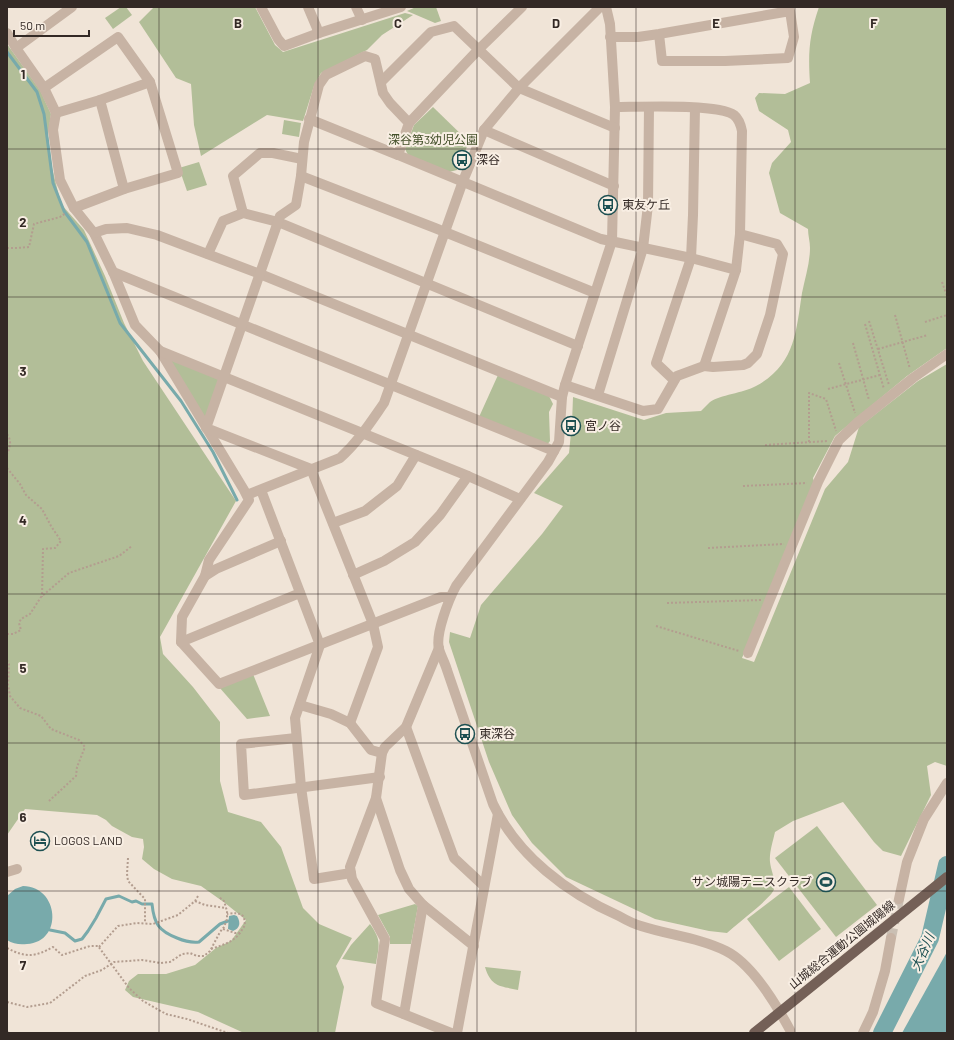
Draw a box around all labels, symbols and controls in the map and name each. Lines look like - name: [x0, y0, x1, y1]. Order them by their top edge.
- scale bar: [14, 12, 89, 38]
- text: B: [234, 15, 242, 31]
- text: C: [394, 15, 402, 31]
- text: D: [552, 15, 560, 31]
- text: E: [712, 15, 720, 31]
- text: F: [870, 15, 878, 31]
- text: 50 m: [20, 18, 45, 32]
- text: 1: [21, 66, 25, 82]
- park label: 深谷第3幼児公園: [388, 132, 478, 146]
- bus stop icon: 深谷: [451, 149, 473, 171]
- place label: 深谷: [476, 152, 500, 166]
- bus stop icon: 東友ケ丘: [597, 194, 619, 216]
- place label: 東友ケ丘: [622, 197, 670, 211]
- text: 2: [19, 214, 27, 230]
- text: 3: [19, 363, 27, 379]
- bus stop icon: 宮ノ谷: [560, 415, 582, 437]
- place label: 宮ノ谷: [585, 418, 621, 432]
- text: 4: [19, 512, 27, 528]
- text: 5: [19, 660, 27, 676]
- bus stop icon: 東深谷: [454, 723, 476, 745]
- place label: 東深谷: [479, 726, 515, 740]
- text: 6: [20, 809, 27, 825]
- hotel icon: LOGOS LAND: [29, 830, 51, 852]
- place label: LOGOS LAND: [54, 833, 122, 847]
- sports icon: サン城陽テニスクラブ: [815, 871, 837, 893]
- place label: サン城陽テニスクラブ: [692, 874, 812, 888]
- street label: 山城総合運動公園城陽線: [786, 897, 897, 991]
- water label: 大谷川: [907, 929, 938, 973]
- text: 7: [20, 957, 27, 973]

